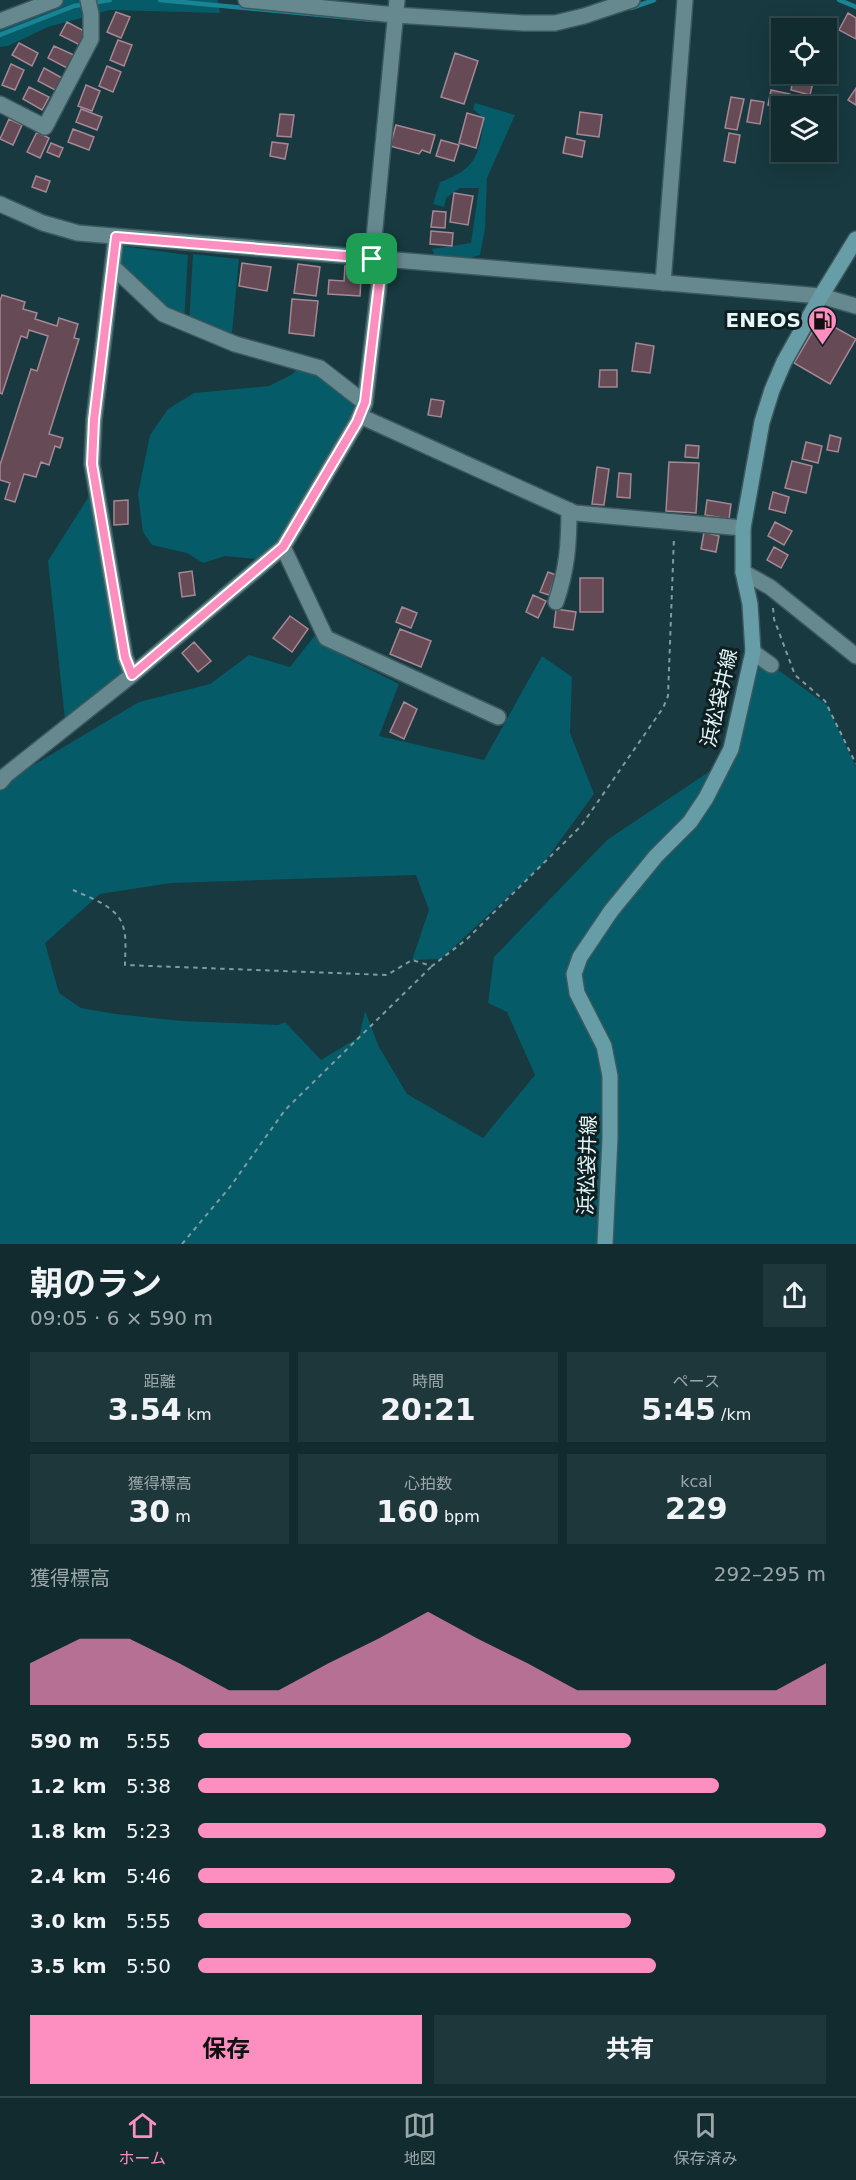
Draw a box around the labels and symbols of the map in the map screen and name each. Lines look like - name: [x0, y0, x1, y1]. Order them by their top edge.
- pin: [346, 233, 397, 284]
- fuel station icon: ENEOS: [806, 304, 838, 346]
- place label: ENEOS: [726, 308, 801, 332]
- street label: 浜松袋井線: [696, 647, 742, 749]
- street label: 浜松袋井線: [573, 1115, 601, 1215]

